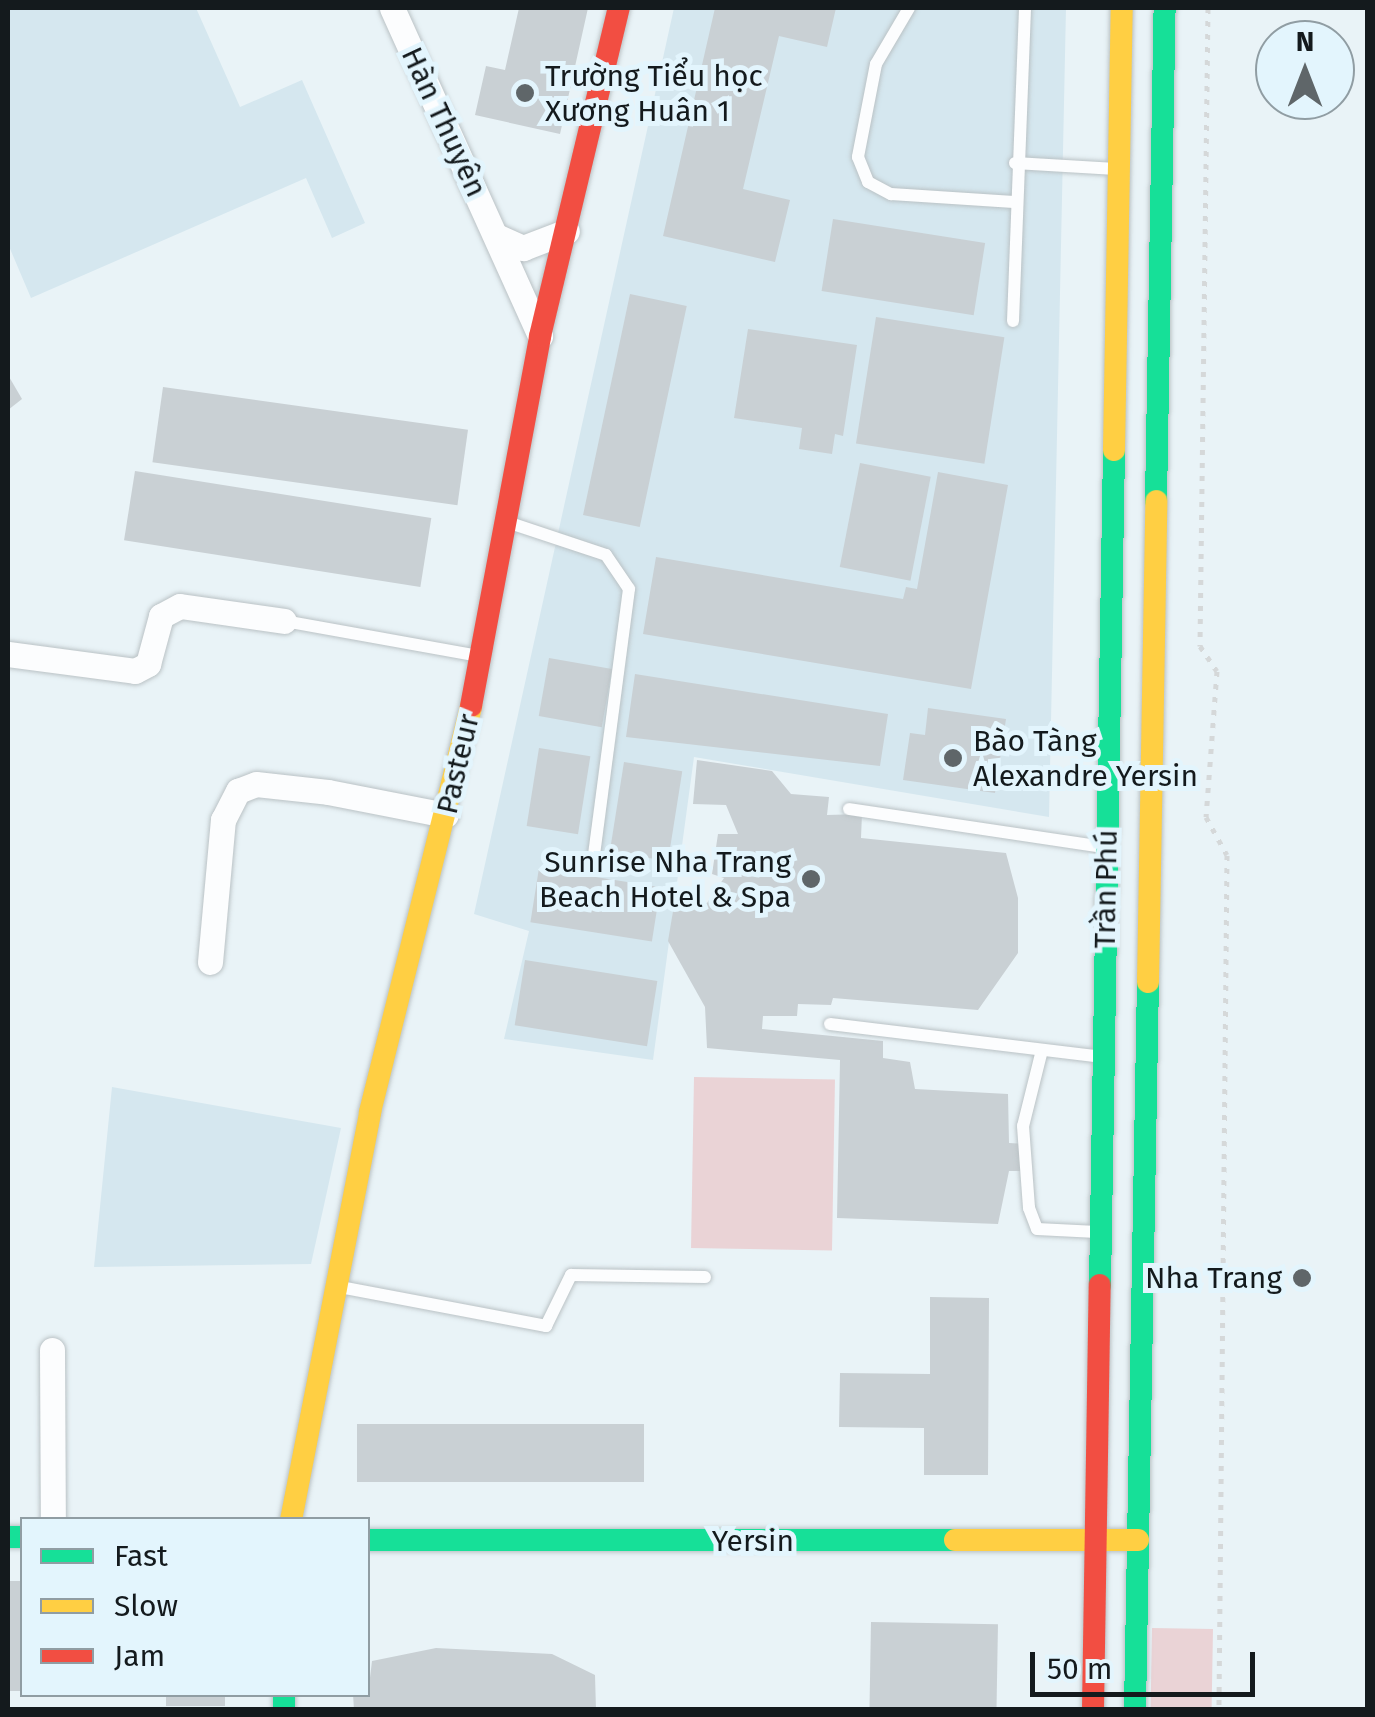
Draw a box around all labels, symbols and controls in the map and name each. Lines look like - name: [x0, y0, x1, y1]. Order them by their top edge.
- north arrow: [1255, 20, 1355, 120]
- text: N: [1296, 25, 1314, 58]
- street label: Hàn Thuyên: [394, 41, 494, 203]
- place label: Trường Tiểu học Xương Huân 1: [545, 58, 763, 128]
- marker: Trường Tiểu học Xương Huân 1: [514, 82, 536, 104]
- street label: Pasteur: [429, 710, 487, 818]
- place label: Bào Tàng Alexandre Yersin: [973, 723, 1198, 794]
- marker: Bào Tàng Alexandre Yersin: [942, 747, 964, 769]
- street label: Trần Phú: [1087, 829, 1125, 949]
- place label: Sunrise Nha Trang Beach Hotel & Spa: [539, 844, 791, 914]
- marker: Sunrise Nha Trang Beach Hotel & Spa: [800, 868, 822, 890]
- place label: Nha Trang: [1145, 1260, 1282, 1296]
- marker: Nha Trang: [1291, 1267, 1313, 1289]
- legend: [20, 1517, 370, 1697]
- street label: Yersin: [712, 1523, 794, 1559]
- text: Fast: [114, 1538, 168, 1574]
- text: Slow: [114, 1588, 178, 1624]
- scale bar: [1035, 1632, 1260, 1694]
- text: Jam: [114, 1638, 165, 1674]
- text: 50 m: [1047, 1651, 1112, 1687]

